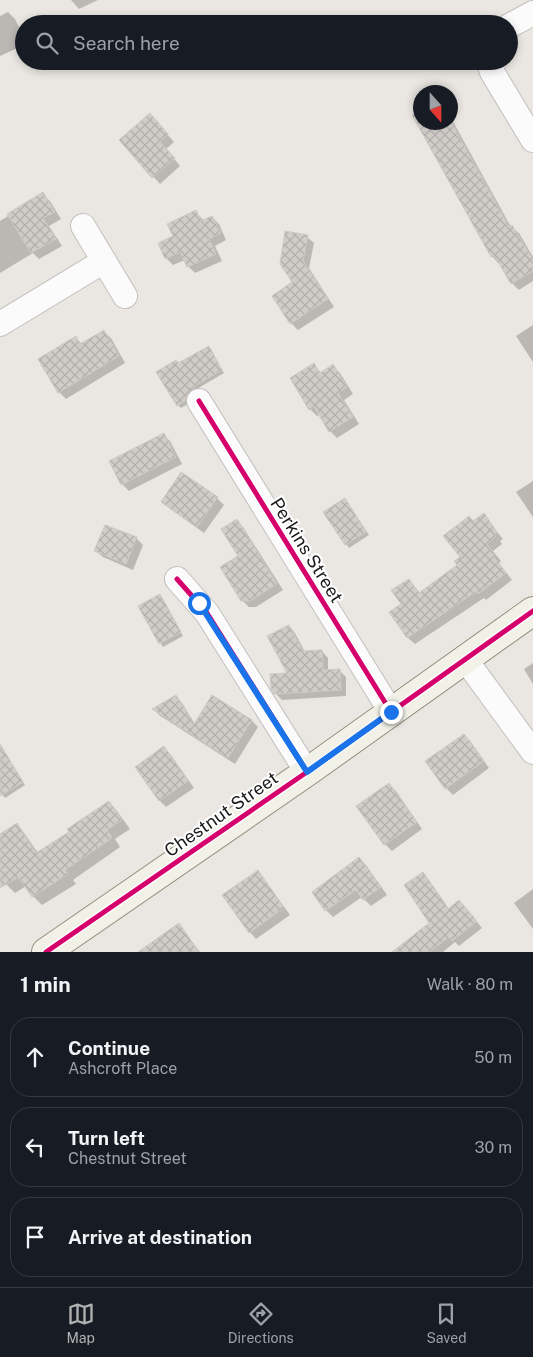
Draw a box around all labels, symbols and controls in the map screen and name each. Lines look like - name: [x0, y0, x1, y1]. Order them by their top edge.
- search box: [15, 15, 518, 70]
- icon: search: [33, 29, 61, 57]
- text: Search here: [73, 32, 180, 54]
- north arrow: [413, 85, 458, 130]
- street label: Perkins Street: [266, 494, 348, 606]
- route start: [188, 592, 211, 615]
- route end: [380, 701, 403, 724]
- street label: Chestnut Street: [160, 767, 282, 861]
- text: 1 min: [20, 972, 71, 997]
- text: Walk · 80 m: [427, 975, 513, 994]
- text: Continue: [68, 1037, 150, 1059]
- icon: ahead: [21, 1043, 49, 1071]
- text: 50 m: [474, 1048, 512, 1067]
- text: Ashcroft Place: [68, 1059, 177, 1078]
- text: Turn left: [68, 1127, 145, 1149]
- icon: left: [21, 1133, 49, 1161]
- text: 30 m: [475, 1138, 512, 1157]
- text: Chestnut Street: [68, 1149, 187, 1168]
- icon: arrive: [21, 1223, 49, 1251]
- text: Arrive at destination: [68, 1226, 252, 1248]
- tab: Map: [66, 1300, 95, 1346]
- tab: Directions: [228, 1300, 294, 1346]
- tab: Saved: [426, 1300, 467, 1346]

